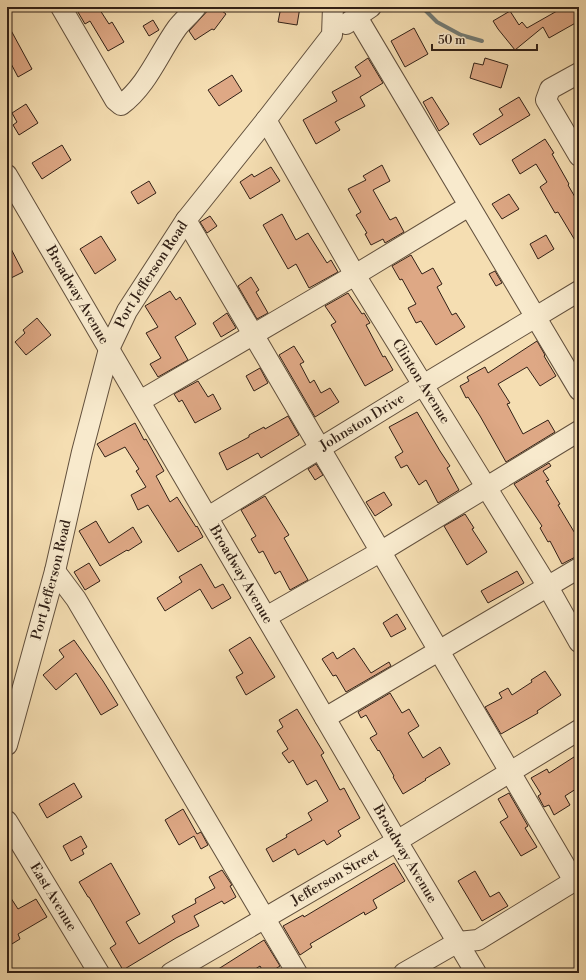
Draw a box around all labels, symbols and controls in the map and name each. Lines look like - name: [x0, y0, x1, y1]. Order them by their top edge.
- scale bar: [432, 26, 537, 52]
- text: 50 m: [438, 33, 466, 48]
- street label: Port Jefferson Road: [111, 217, 192, 331]
- street label: Broadway Avenue: [41, 241, 113, 348]
- street label: Clinton Avenue: [388, 336, 454, 427]
- street label: Johnston Drive: [316, 389, 408, 456]
- street label: Port Jefferson Road: [27, 518, 75, 642]
- street label: Broadway Avenue: [205, 521, 277, 627]
- street label: Broadway Avenue: [368, 801, 441, 906]
- street label: Jefferson Street: [287, 845, 382, 910]
- street label: East Avenue: [25, 860, 81, 935]

